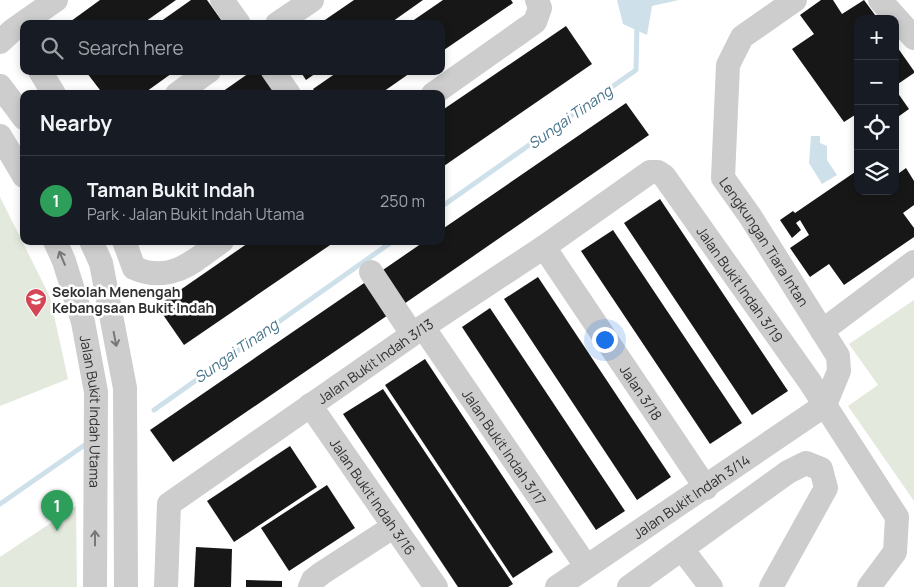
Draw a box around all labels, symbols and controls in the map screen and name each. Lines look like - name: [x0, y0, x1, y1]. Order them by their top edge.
- map controls: [854, 15, 899, 195]
- button: +: [854, 15, 899, 60]
- search box: [20, 20, 445, 75]
- icon: search: [38, 34, 66, 62]
- text: Search here: [78, 35, 184, 61]
- button: −: [854, 60, 899, 105]
- water label: Sungai Tinang: [524, 80, 617, 154]
- button: locate: [854, 105, 899, 150]
- text: Nearby: [40, 109, 112, 137]
- button: layers: [854, 150, 899, 195]
- street label: Lengkungan Tiara Intan: [716, 173, 814, 310]
- text: Taman Bukit Indah: [87, 177, 255, 203]
- text: 1: [52, 190, 60, 212]
- text: 250 m: [380, 190, 425, 212]
- text: Park · Jalan Bukit Indah Utama: [87, 203, 304, 225]
- street label: Jalan Bukit Indah 3/19: [693, 222, 788, 346]
- one-way arrow: [57, 251, 67, 266]
- place label: Sekolah Menengah Kebangsaan Bukit Indah: [52, 282, 214, 317]
- school or university icon: Sekolah Menengah Kebangsaan Bukit Indah: [24, 287, 48, 318]
- water label: Sungai Tinang: [190, 314, 283, 388]
- street label: Jalan Bukit Indah 3/13: [313, 314, 437, 408]
- your location: [592, 327, 618, 353]
- one-way arrow: [111, 331, 121, 347]
- street label: Jalan Bukit Indah Utama: [76, 333, 106, 488]
- street label: Jalan 3/18: [616, 361, 667, 424]
- street label: Jalan Bukit Indah 3/17: [458, 385, 551, 509]
- street label: Jalan Bukit Indah 3/16: [326, 434, 420, 558]
- street label: Jalan Bukit Indah 3/14: [629, 449, 753, 543]
- pin: 1: [41, 490, 73, 531]
- one-way arrow: [90, 531, 100, 547]

